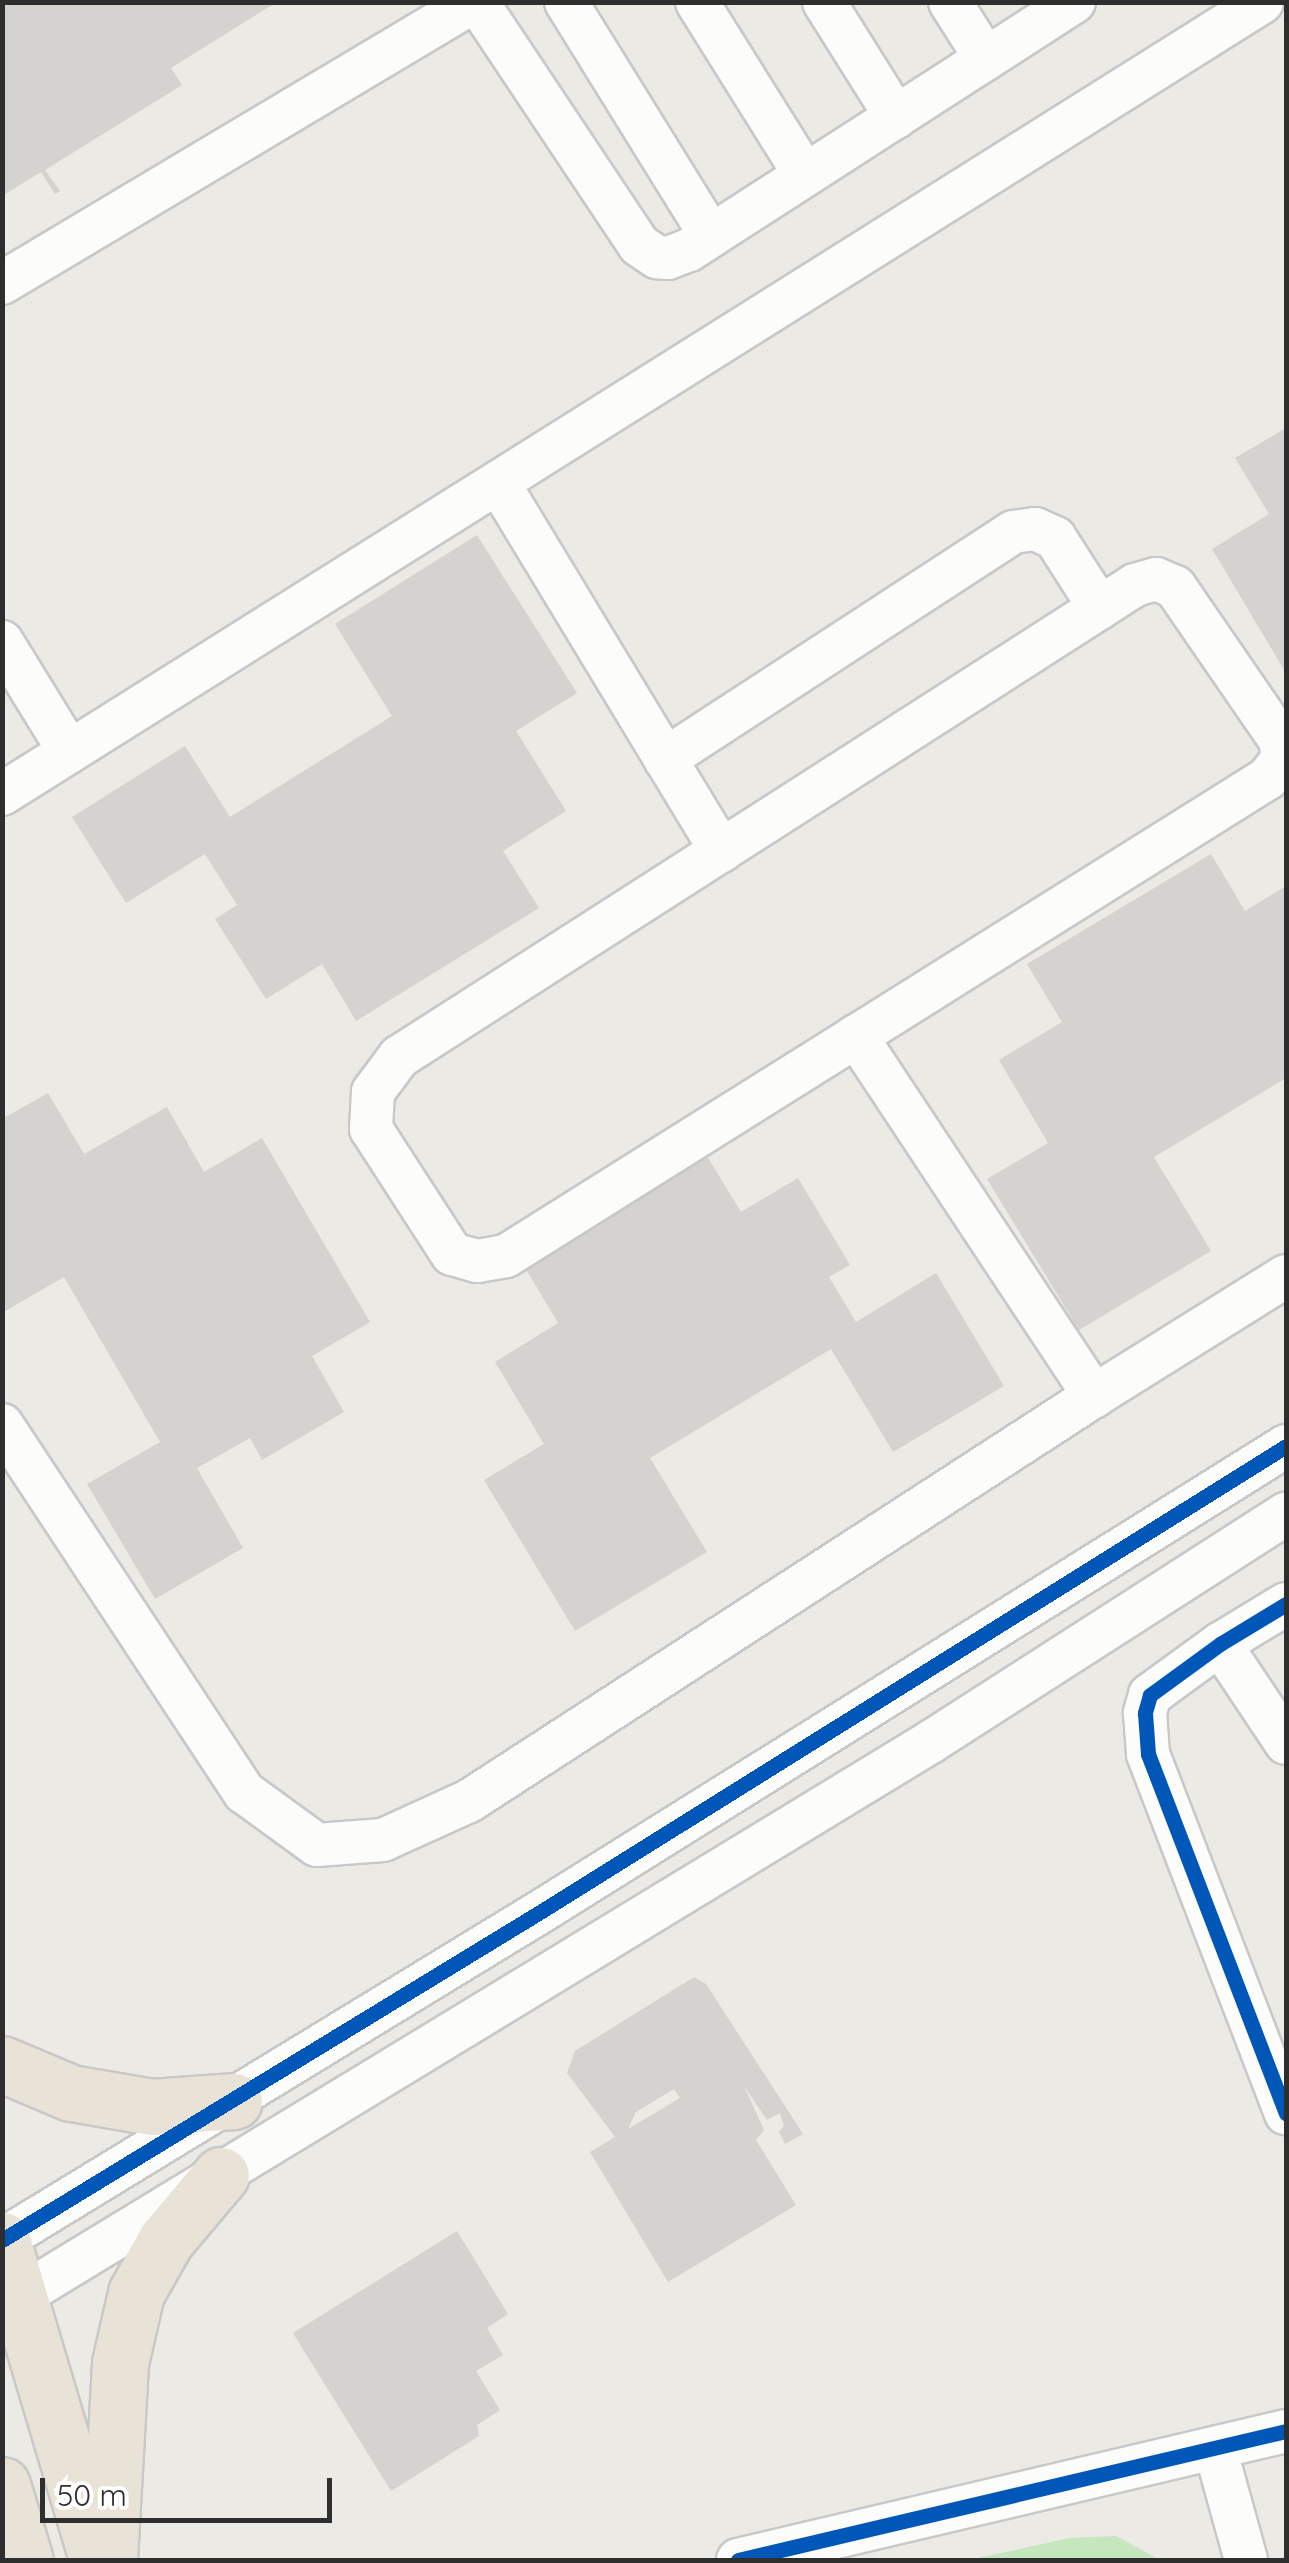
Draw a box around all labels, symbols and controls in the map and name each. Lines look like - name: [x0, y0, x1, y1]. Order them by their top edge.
- scale bar: [45, 2458, 338, 2520]
- text: 50 m: [57, 2476, 127, 2514]

